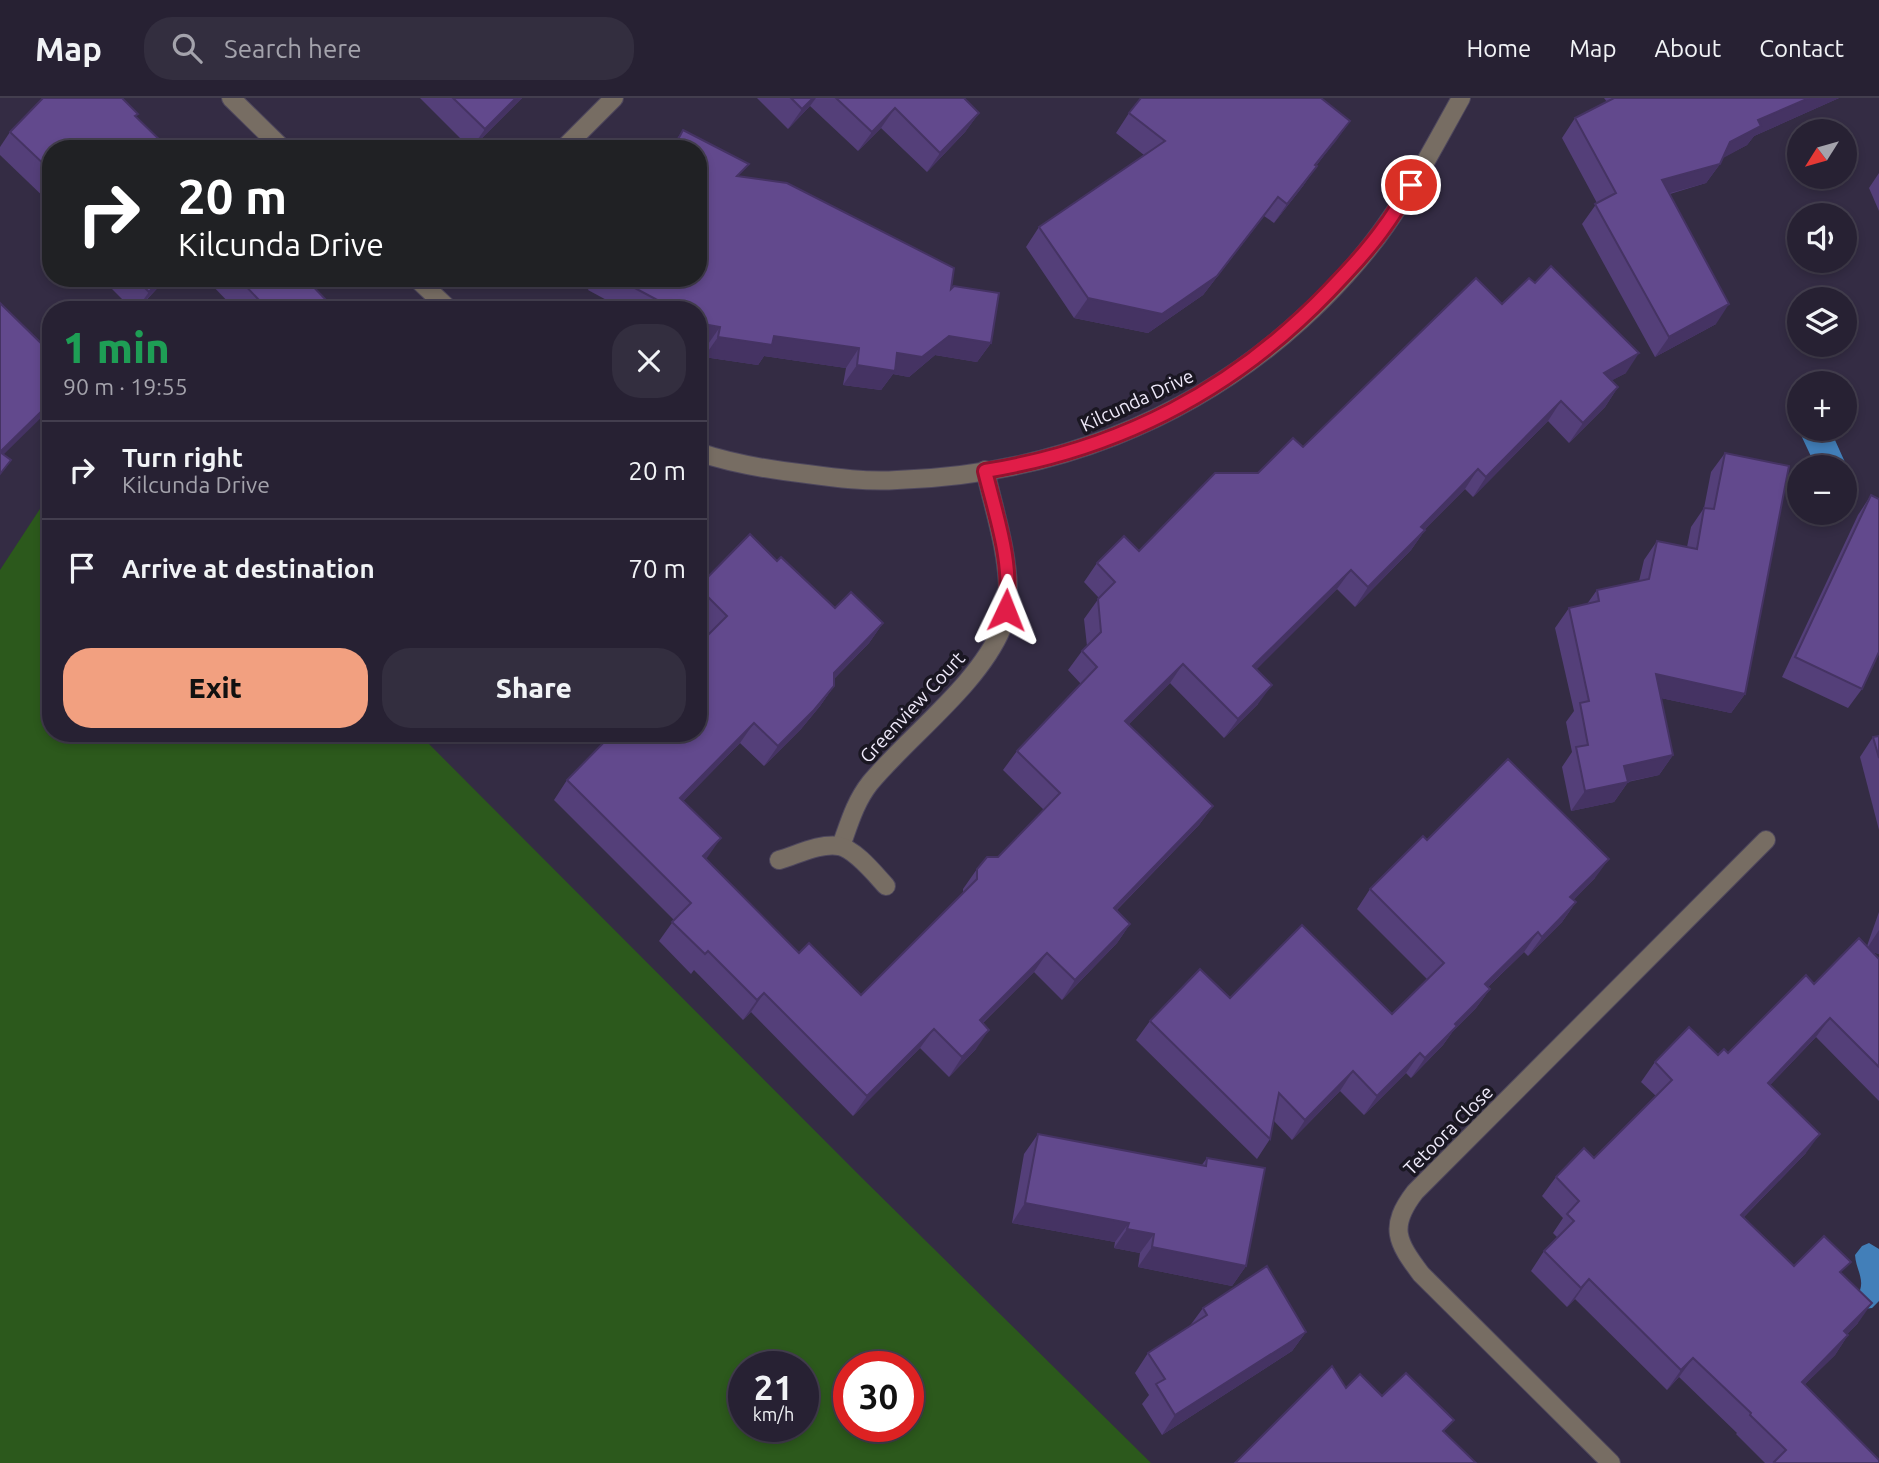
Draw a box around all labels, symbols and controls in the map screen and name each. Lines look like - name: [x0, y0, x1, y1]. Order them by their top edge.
- search box: [144, 17, 634, 80]
- icon: search: [168, 29, 206, 67]
- text: Map: [35, 30, 102, 67]
- text: Search here: [224, 34, 362, 63]
- text: Home: [1466, 35, 1531, 62]
- text: Map: [1569, 35, 1616, 62]
- text: About: [1654, 35, 1721, 62]
- text: Contact: [1759, 35, 1844, 62]
- north arrow: [1787, 119, 1857, 189]
- map controls: [1787, 119, 1857, 525]
- pin: [1381, 155, 1441, 215]
- icon: arrive: [1392, 166, 1430, 204]
- icon: right: [63, 168, 154, 259]
- text: 20 m: [178, 168, 287, 223]
- button: sound: [1787, 203, 1857, 273]
- text: Kilcunda Drive: [178, 226, 384, 262]
- button: layers: [1787, 287, 1857, 357]
- text: 1 min: [63, 324, 170, 371]
- button: close: [612, 324, 686, 398]
- street label: Kilcunda Drive: [1077, 364, 1197, 436]
- button: +: [1787, 371, 1857, 441]
- text: 90 m · 19:55: [63, 374, 188, 399]
- text: Turn right: [122, 443, 243, 472]
- icon: right: [63, 451, 101, 489]
- button: −: [1787, 455, 1857, 525]
- text: 20 m: [628, 456, 686, 485]
- text: Kilcunda Drive: [122, 472, 270, 497]
- icon: arrive: [63, 549, 101, 587]
- text: Arrive at destination: [122, 554, 375, 583]
- text: 70 m: [628, 554, 686, 583]
- position arrow: [969, 573, 1043, 647]
- street label: Greenview Court: [855, 647, 969, 767]
- button: Exit: [63, 648, 368, 728]
- button: Share: [382, 648, 686, 728]
- street label: Tetoora Close: [1399, 1081, 1497, 1179]
- speed limit sign: 30: [833, 1351, 924, 1442]
- text: 21: [754, 1367, 793, 1407]
- text: km/h: [753, 1404, 794, 1424]

